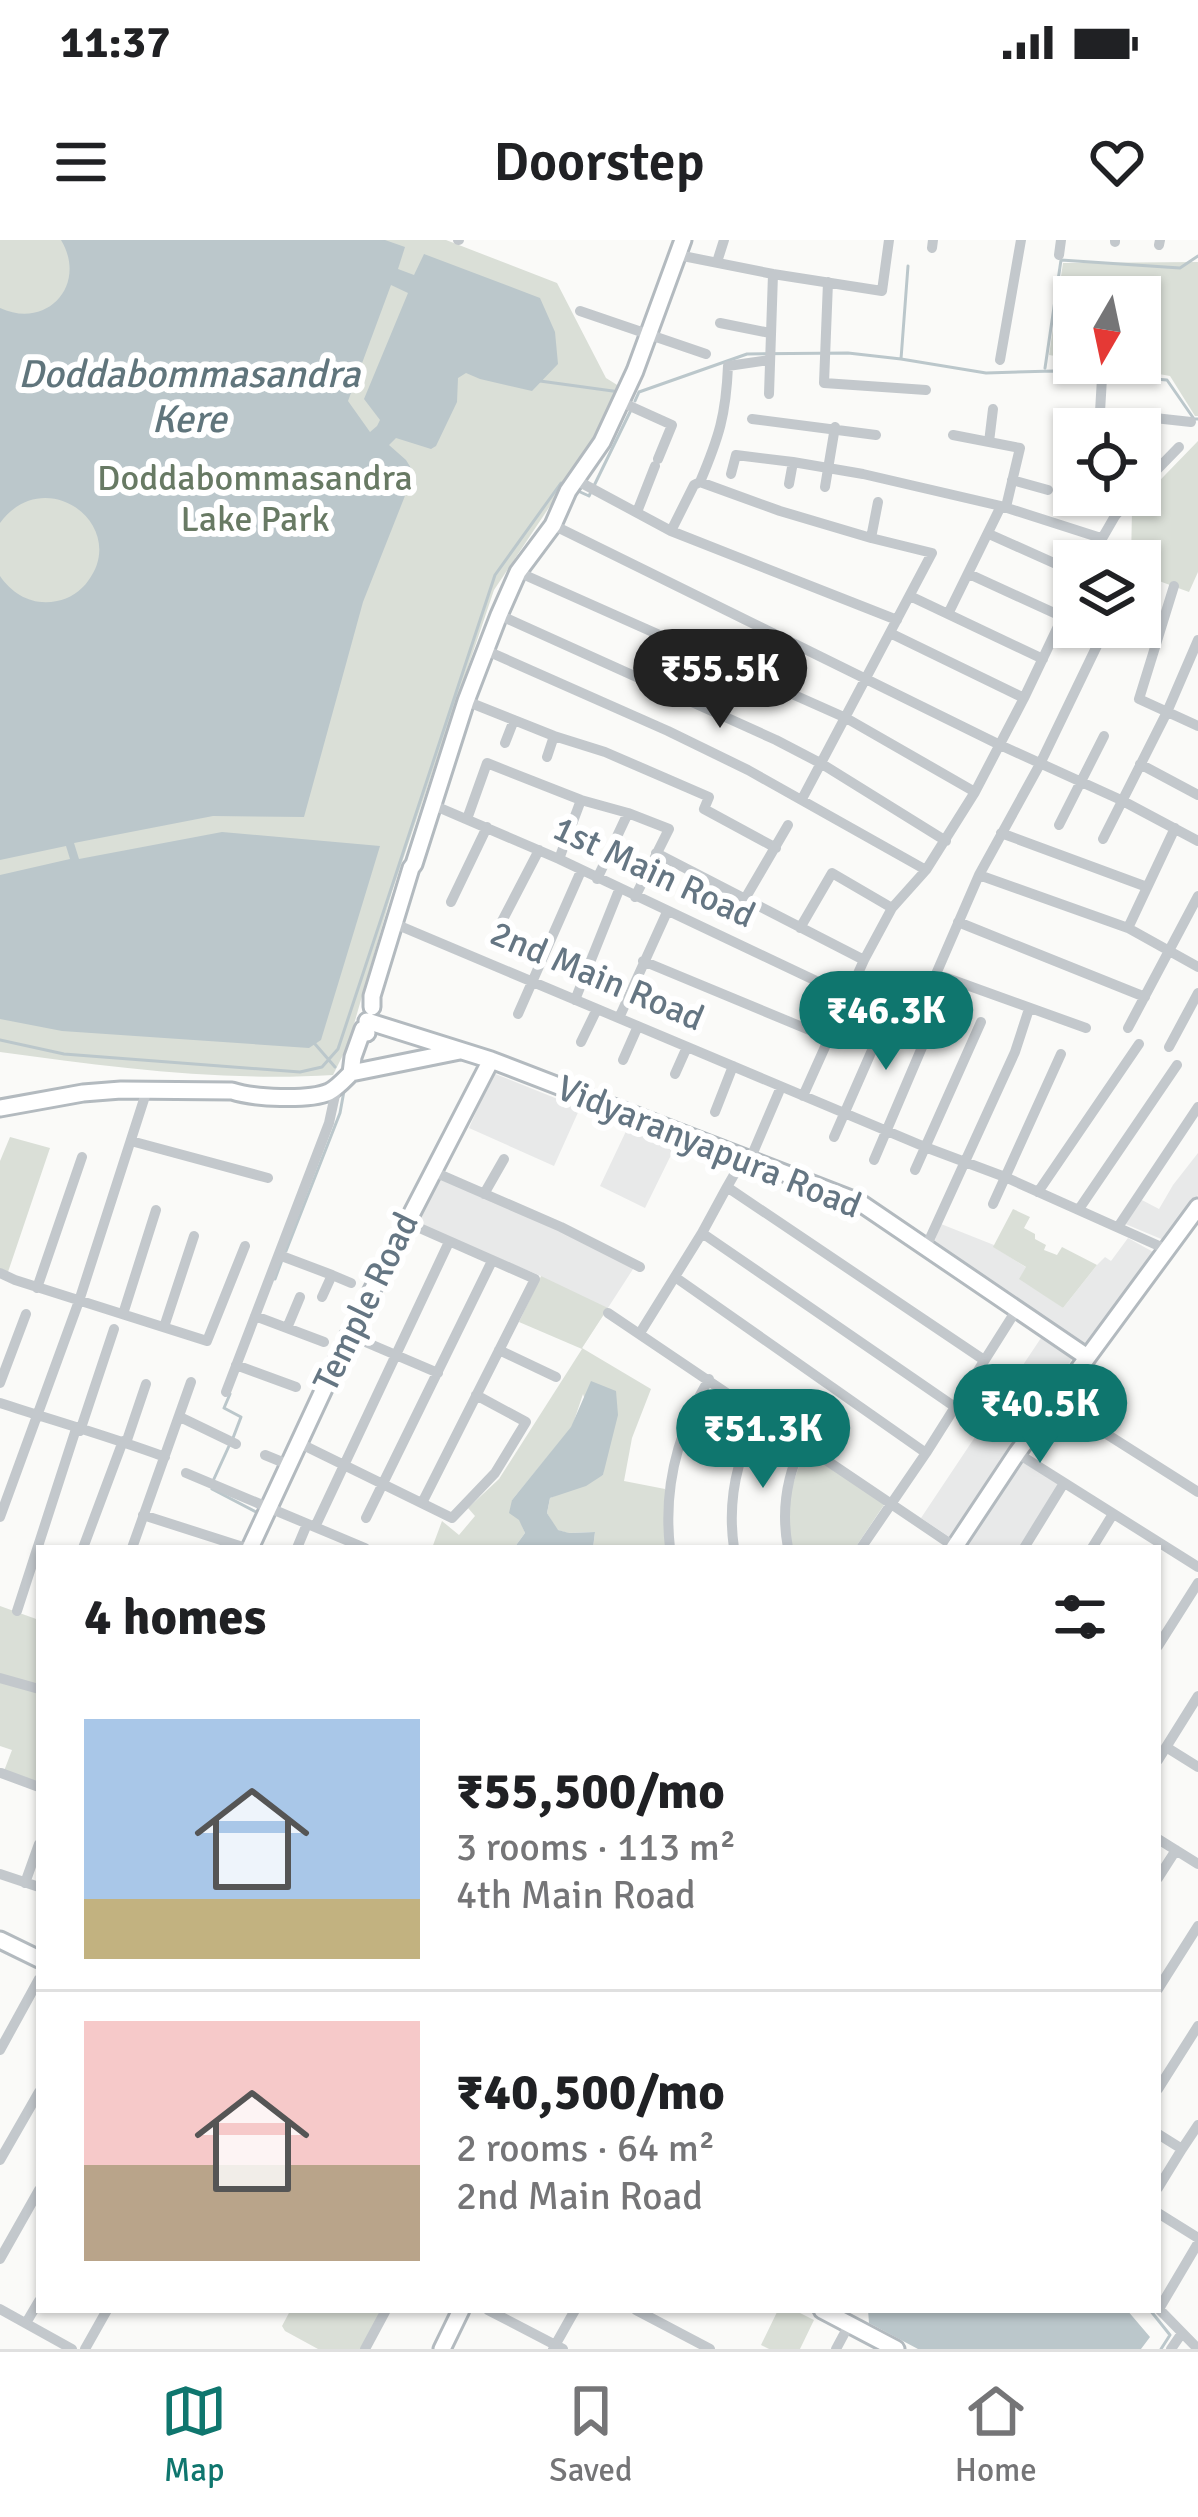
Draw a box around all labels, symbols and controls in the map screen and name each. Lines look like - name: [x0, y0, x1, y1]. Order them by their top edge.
- text: 11:37: [60, 15, 170, 70]
- icon: menu: [48, 129, 114, 195]
- text: Doorstep: [493, 129, 705, 196]
- icon: heart: [1084, 129, 1150, 195]
- north arrow: [1053, 276, 1161, 384]
- map controls: [1053, 276, 1161, 648]
- water label: Doddabommasandra Kere: [18, 350, 361, 443]
- button: locate: [1053, 408, 1161, 516]
- park label: Doddabommasandra Lake Park: [97, 456, 413, 542]
- button: layers: [1053, 540, 1161, 648]
- pin: ₹55.5K: [622, 629, 818, 731]
- text: ₹55.5K: [660, 644, 780, 692]
- street label: 1st Main Road: [546, 806, 762, 938]
- street label: 2nd Main Road: [483, 911, 711, 1041]
- pin: ₹46.3K: [788, 971, 984, 1073]
- text: ₹46.3K: [826, 986, 946, 1034]
- street label: Vidyaranyapura Road: [550, 1065, 868, 1229]
- street label: Temple Road: [303, 1205, 429, 1399]
- pin: ₹40.5K: [942, 1364, 1138, 1466]
- text: ₹40.5K: [980, 1379, 1100, 1427]
- pin: ₹51.3K: [665, 1389, 861, 1491]
- text: ₹51.3K: [703, 1404, 823, 1452]
- icon: filters: [1047, 1584, 1113, 1650]
- text: 4 homes: [84, 1586, 266, 1649]
- text: ₹55,500/mo: [456, 1760, 725, 1823]
- icon: home: [180, 1767, 324, 1911]
- text: 3 rooms · 113 m²: [456, 1823, 736, 1871]
- text: 4th Main Road: [456, 1871, 696, 1919]
- text: ₹40,500/mo: [456, 2061, 725, 2124]
- icon: home: [180, 2069, 324, 2213]
- text: 2 rooms · 64 m²: [456, 2124, 715, 2172]
- text: 2nd Main Road: [456, 2172, 703, 2220]
- tab: Map: [161, 2378, 227, 2491]
- tab: Saved: [549, 2378, 632, 2491]
- tab: Home: [955, 2378, 1037, 2491]

